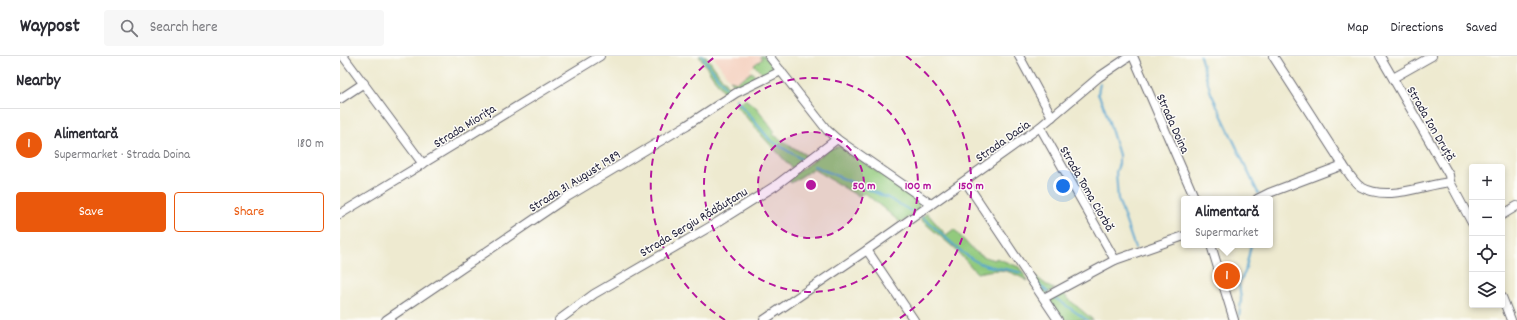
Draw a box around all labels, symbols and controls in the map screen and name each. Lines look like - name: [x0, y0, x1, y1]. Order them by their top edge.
- search box: [104, 10, 384, 46]
- text: Waypost: [20, 14, 80, 41]
- icon: search: [118, 17, 140, 39]
- text: Search here: [150, 17, 218, 39]
- text: Map: [1347, 18, 1369, 38]
- text: Directions: [1391, 18, 1444, 38]
- text: Saved: [1466, 18, 1497, 38]
- text: Nearby: [16, 70, 60, 94]
- street label: Strada Ion Druță: [1401, 83, 1459, 166]
- street label: Strada Doina: [1150, 91, 1194, 158]
- street label: Strada Miorița: [430, 100, 501, 154]
- street label: Strada Dacia: [972, 116, 1035, 168]
- text: Alimentară: [54, 124, 118, 146]
- text: 1: [28, 135, 30, 154]
- text: 180 m: [297, 135, 324, 154]
- street label: Strada Toma Ciorbă: [1054, 143, 1118, 236]
- text: Supermarket · Strada Doina: [54, 146, 190, 165]
- street label: Strada 31 August 1989: [526, 146, 625, 218]
- map controls: [1469, 164, 1505, 308]
- button: +: [1469, 164, 1505, 200]
- your location: [1053, 176, 1073, 196]
- centre of rings: [804, 178, 818, 192]
- text: 50 m: [852, 178, 876, 195]
- text: 100 m: [905, 178, 931, 195]
- text: 150 m: [958, 178, 984, 195]
- street label: Strada Sergiu Rădăuțanu: [637, 183, 752, 263]
- button: Save: [16, 192, 166, 232]
- button: Share: [174, 192, 324, 232]
- popup: [1181, 196, 1273, 248]
- button: −: [1469, 200, 1505, 236]
- text: Alimentară: [1195, 202, 1259, 224]
- text: Supermarket: [1195, 224, 1259, 243]
- button: locate: [1469, 236, 1505, 272]
- pin: 1: [1214, 261, 1240, 291]
- button: layers: [1469, 272, 1505, 308]

